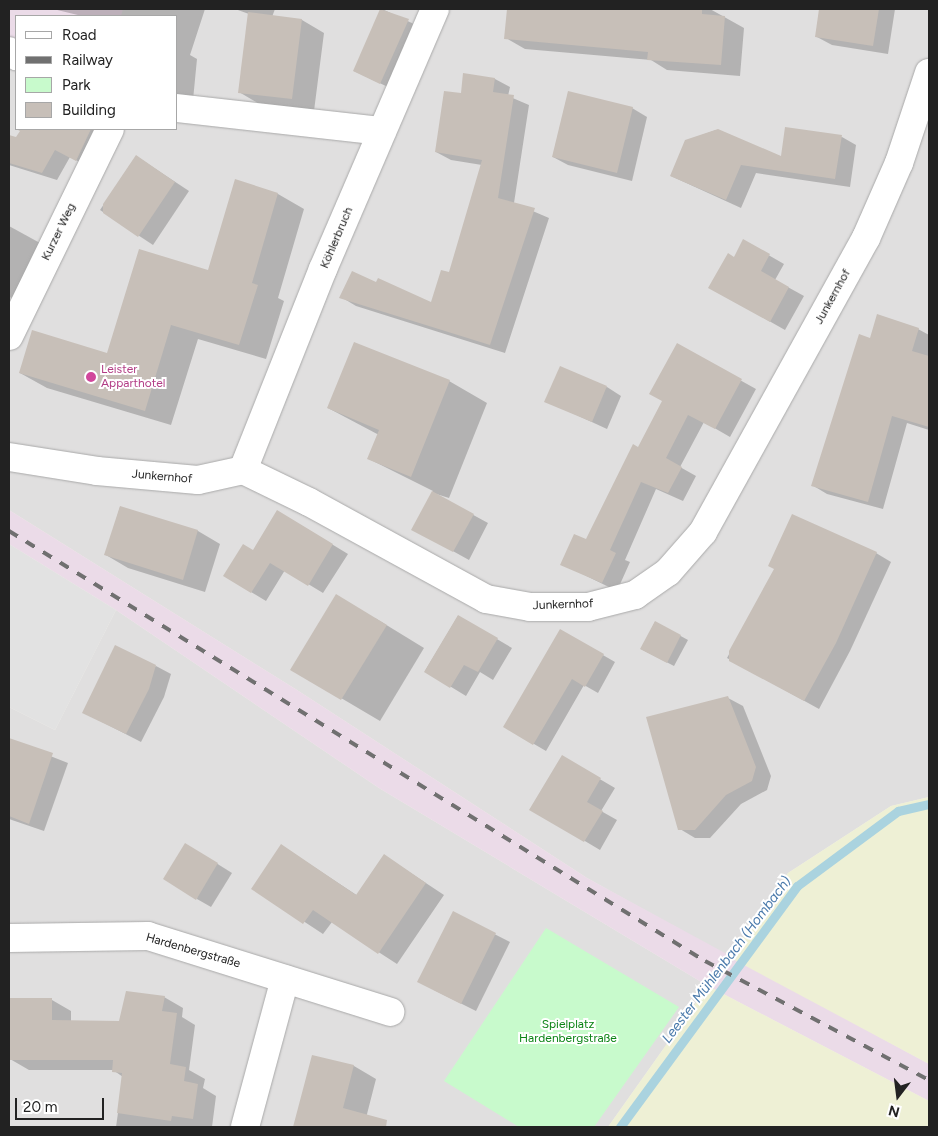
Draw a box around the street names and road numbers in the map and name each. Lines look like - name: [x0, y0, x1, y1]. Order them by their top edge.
- street label: Kurzer Weg: [39, 201, 79, 263]
- street label: Köhlerbruch: [318, 205, 356, 271]
- street label: Junkernhof: [812, 267, 854, 327]
- street label: Junkernhof: [131, 467, 193, 487]
- street label: Junkernhof: [532, 597, 594, 613]
- street label: Hardenbergstraße: [144, 931, 242, 971]

